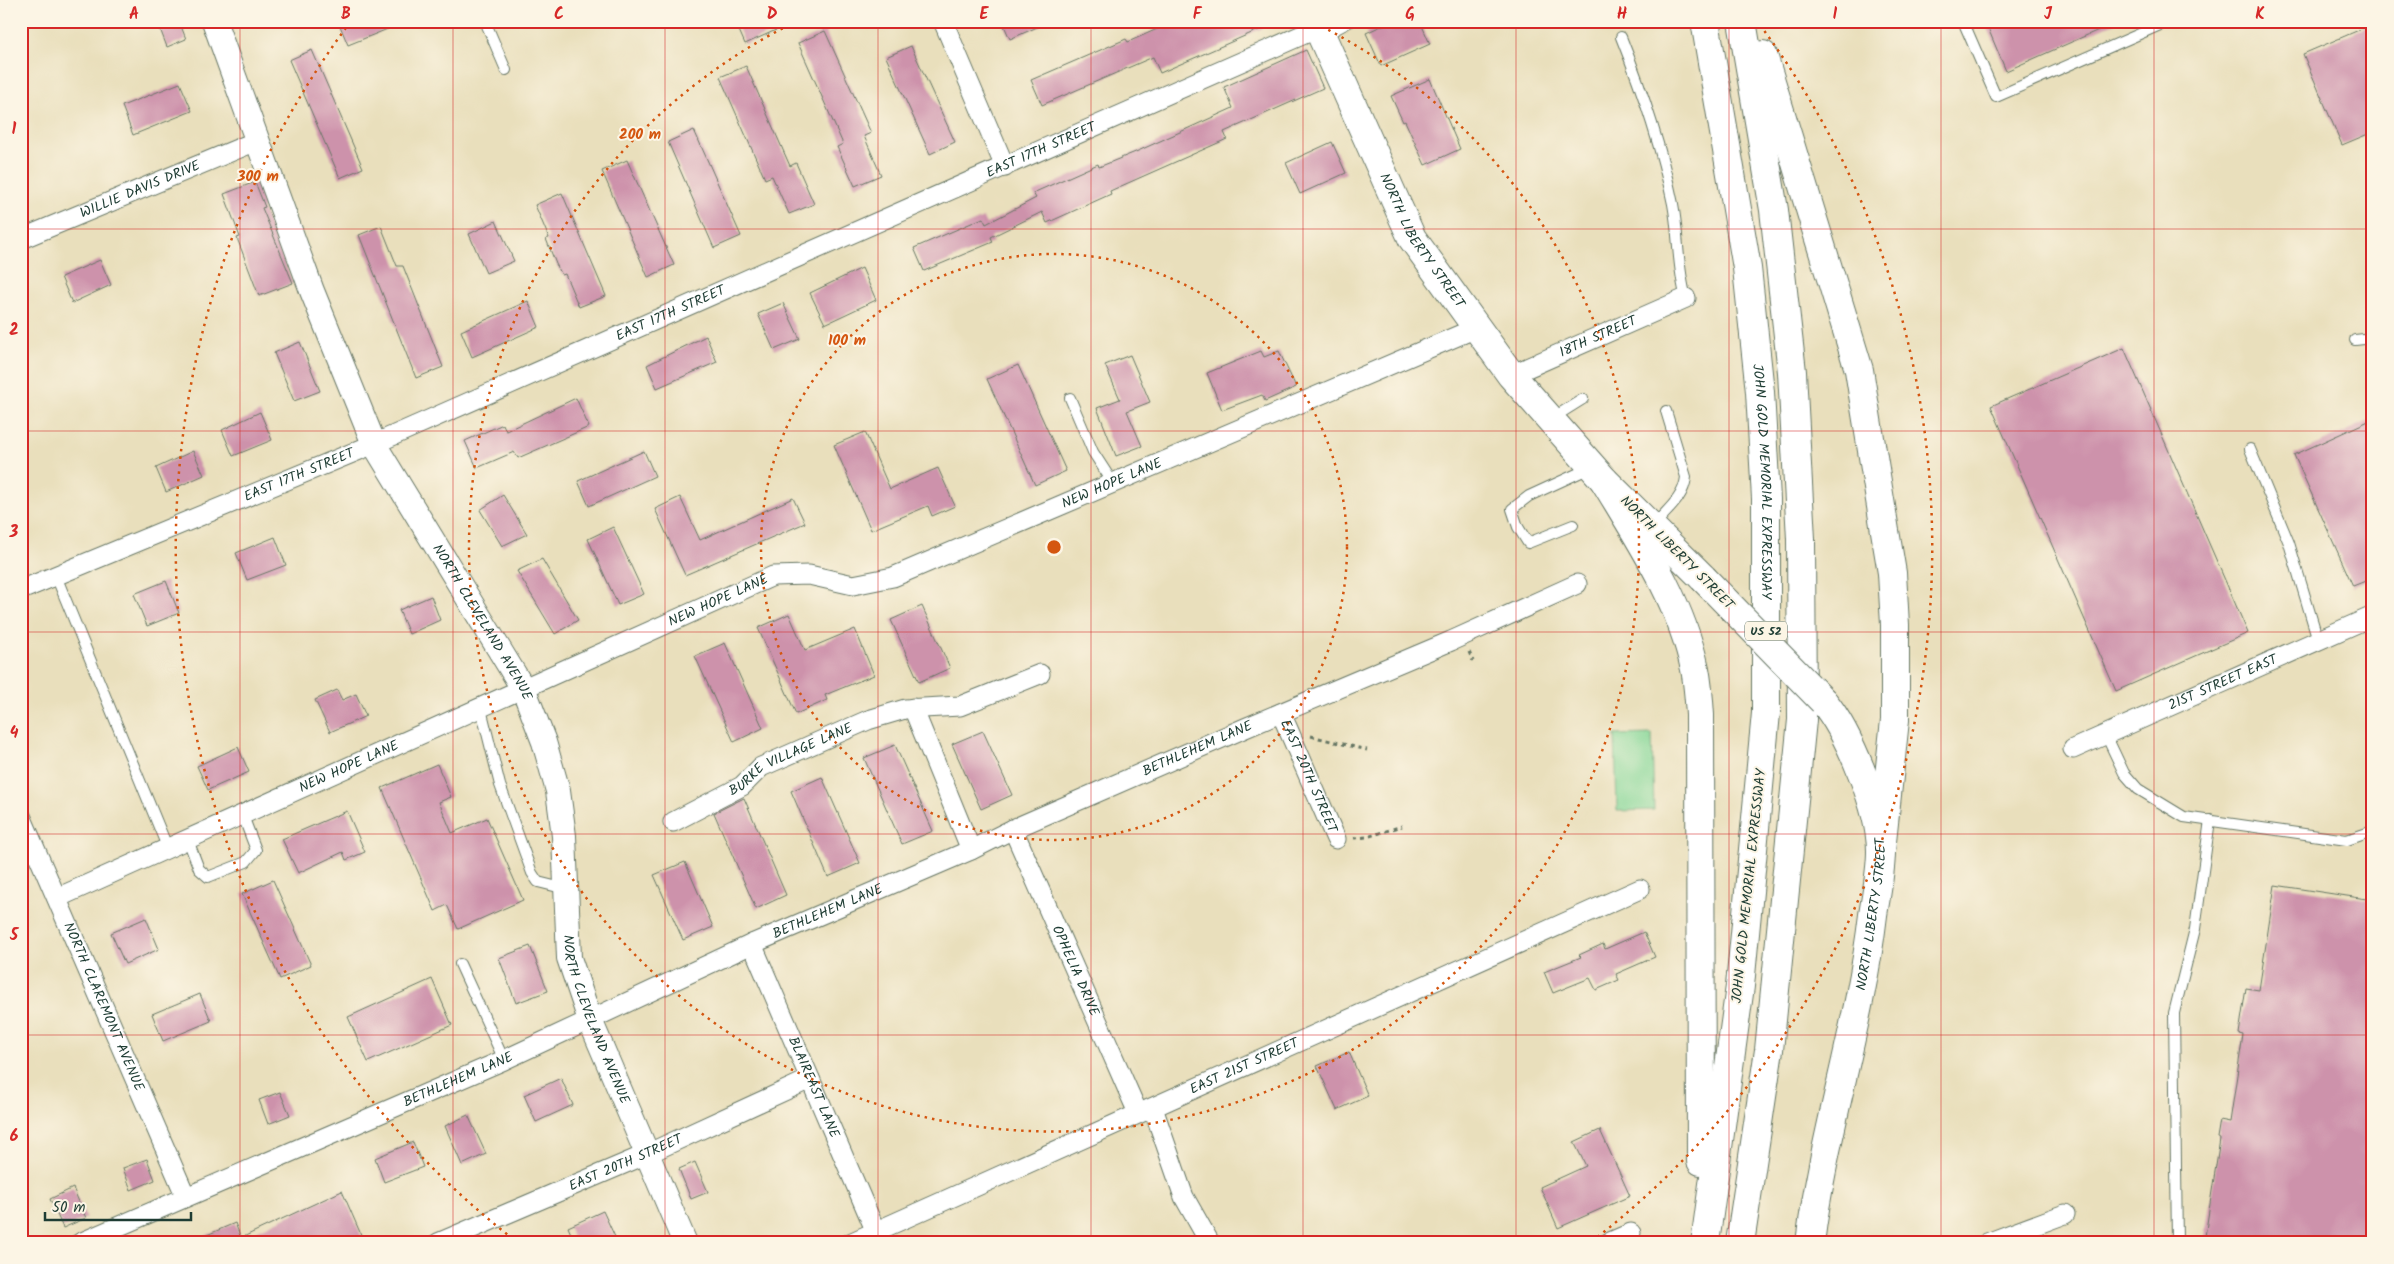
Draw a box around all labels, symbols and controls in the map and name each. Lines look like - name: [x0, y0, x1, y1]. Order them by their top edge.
- text: A: [129, 2, 139, 27]
- text: B: [341, 2, 351, 27]
- text: C: [554, 2, 564, 27]
- text: D: [767, 2, 778, 27]
- text: E: [980, 2, 990, 27]
- text: F: [1193, 2, 1203, 27]
- text: G: [1405, 2, 1415, 27]
- text: H: [1617, 2, 1627, 27]
- text: I: [1833, 2, 1838, 27]
- text: J: [2044, 2, 2053, 27]
- text: K: [2255, 2, 2265, 27]
- street label: EAST 17TH STREET: [983, 116, 1101, 184]
- text: 1: [12, 117, 17, 142]
- text: 200 m: [619, 123, 661, 147]
- street label: WILLIE DAVIS DRIVE: [77, 154, 204, 224]
- text: 300 m: [236, 165, 279, 189]
- street label: NORTH LIBERTY STREET: [1373, 170, 1471, 314]
- street label: EAST 17TH STREET: [612, 279, 730, 347]
- street label: 18TH STREET: [1556, 309, 1641, 363]
- text: 2: [9, 318, 19, 343]
- text: 100 m: [828, 329, 866, 353]
- street label: JOHN GOLD MEMORIAL EXPRESSWAY: [1746, 363, 1777, 600]
- street label: EAST 17TH STREET: [241, 442, 359, 508]
- street label: NEW HOPE LANE: [1058, 452, 1166, 515]
- street label: NORTH LIBERTY STREET: [1615, 491, 1740, 616]
- text: 3: [9, 520, 19, 545]
- centre of rings: [1045, 538, 1063, 556]
- street label: NORTH CLEVELAND AVENUE: [427, 540, 538, 704]
- street label: NEW HOPE LANE: [665, 568, 772, 633]
- road number: US 52: [1745, 622, 1787, 640]
- street label: 21ST STREET EAST: [2165, 648, 2282, 716]
- street label: BETHLEHEM LANE: [1139, 715, 1257, 782]
- street label: EAST 20TH STREET: [1274, 716, 1344, 838]
- street label: BURKE VILLAGE LANE: [725, 717, 857, 802]
- text: 4: [10, 721, 19, 746]
- street label: NEW HOPE LANE: [295, 734, 403, 799]
- street label: JOHN GOLD MEMORIAL EXPRESSWAY: [1726, 767, 1772, 1004]
- street label: NORTH LIBERTY STREET: [1850, 835, 1892, 992]
- street label: BETHLEHEM LANE: [769, 878, 887, 945]
- street label: NORTH CLAREMONT AVENUE: [57, 919, 150, 1096]
- street label: OPHELIA DRIVE: [1046, 922, 1105, 1020]
- text: 5: [9, 923, 20, 948]
- street label: NORTH CLEVELAND AVENUE: [557, 934, 636, 1108]
- street label: EAST 21ST STREET: [1186, 1032, 1304, 1100]
- street label: BLAIREAST LANE: [782, 1033, 846, 1142]
- street label: BETHLEHEM LANE: [400, 1046, 518, 1113]
- text: 6: [10, 1124, 19, 1149]
- street label: EAST 20TH STREET: [565, 1128, 687, 1197]
- scale bar: [45, 1189, 191, 1221]
- text: 50 m: [52, 1196, 86, 1220]

